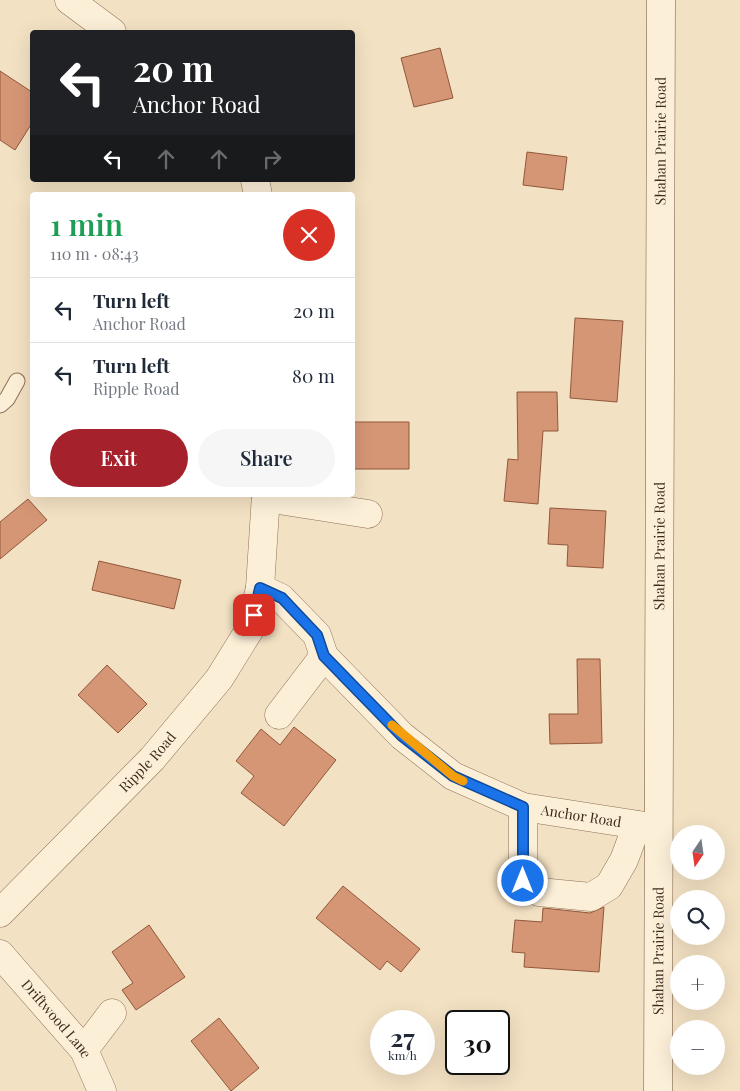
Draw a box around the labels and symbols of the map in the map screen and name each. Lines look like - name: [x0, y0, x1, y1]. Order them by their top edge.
- street label: Shahan Prairie Road: [650, 77, 670, 205]
- street label: Shahan Prairie Road: [649, 482, 669, 610]
- pin: [233, 594, 275, 636]
- street label: Ripple Road: [114, 728, 180, 796]
- street label: Anchor Road: [539, 800, 623, 831]
- north arrow: [670, 825, 725, 880]
- position arrow: [496, 854, 548, 906]
- street label: Shahan Prairie Road: [648, 887, 668, 1015]
- street label: Driftwood Lane: [17, 975, 96, 1061]
- speed limit sign: 30: [445, 1010, 510, 1075]

